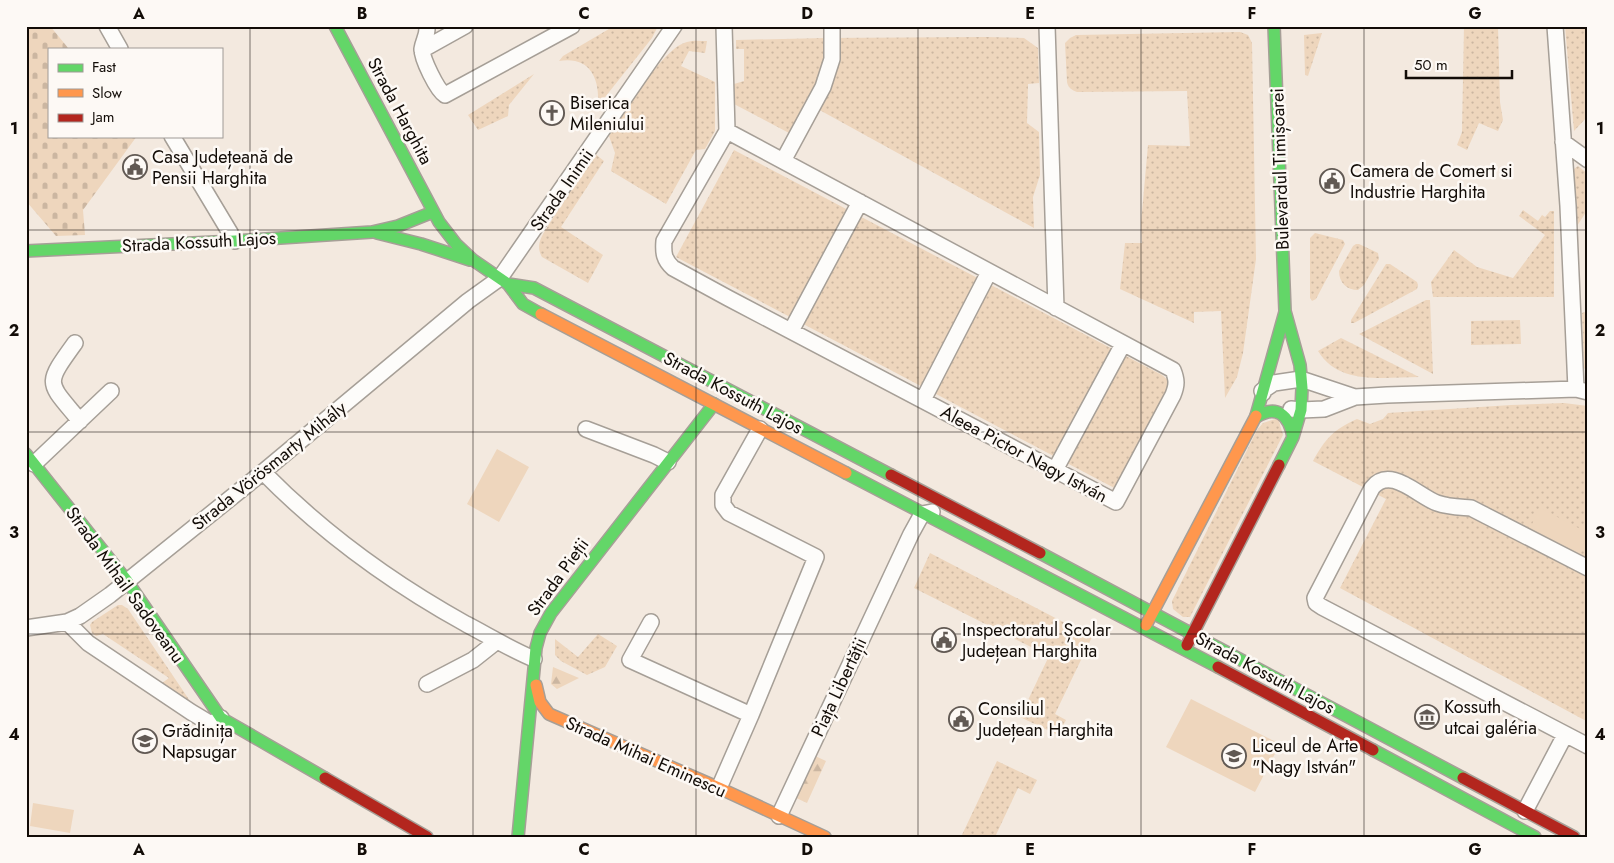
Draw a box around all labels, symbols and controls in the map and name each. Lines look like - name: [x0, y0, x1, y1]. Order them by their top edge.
- text: A: [132, 2, 145, 25]
- text: B: [357, 2, 367, 25]
- text: C: [578, 2, 590, 25]
- text: D: [801, 2, 813, 25]
- text: E: [1025, 2, 1035, 25]
- text: F: [1248, 2, 1256, 25]
- text: G: [1468, 2, 1482, 25]
- legend: [48, 48, 222, 138]
- scale bar: [1406, 48, 1513, 80]
- street label: Strada Harghita: [361, 53, 439, 169]
- text: 50 m: [1414, 54, 1448, 76]
- text: Fast: [92, 56, 116, 78]
- text: Slow: [92, 82, 123, 104]
- street label: Bulevardul Timișoarei: [1264, 88, 1296, 250]
- place label: Biserica Mileniului: [570, 90, 645, 137]
- church icon: Biserica Mileniului: [539, 100, 565, 126]
- text: Jam: [90, 106, 115, 128]
- text: 1: [10, 117, 18, 140]
- text: 1: [1596, 117, 1604, 140]
- place label: Casa Județeană de Pensii Harghita: [152, 144, 293, 191]
- street label: Strada Inimii: [524, 144, 600, 236]
- public building icon: Casa Județeană de Pensii Harghita: [122, 154, 148, 180]
- place label: Camera de Comert si Industrie Harghita: [1350, 158, 1513, 205]
- public building icon: Camera de Comert si Industrie Harghita: [1319, 168, 1345, 194]
- street label: Strada Kossuth Lajos: [121, 225, 277, 259]
- text: 2: [9, 319, 19, 342]
- text: 2: [1595, 319, 1605, 342]
- street label: Strada Kossuth Lajos: [659, 345, 807, 441]
- street label: Strada Vörösmarty Mihály: [186, 395, 352, 537]
- street label: Aleea Pictor Nagy István: [936, 399, 1112, 509]
- street label: Strada Mihail Sadoveanu: [59, 501, 191, 669]
- text: 3: [9, 521, 19, 544]
- text: 3: [1595, 521, 1605, 544]
- street label: Strada Pieții: [521, 533, 595, 621]
- place label: Inspectoratul Școlar Județean Harghita: [960, 617, 1112, 664]
- street label: Strada Kossuth Lajos: [1191, 625, 1339, 721]
- public building icon: Inspectoratul Școlar Județean Harghita: [931, 627, 957, 653]
- street label: Piața Libertății: [805, 633, 873, 741]
- place label: Kossuth utcai galéria: [1444, 694, 1537, 741]
- place label: Consiliul Județean Harghita: [976, 696, 1113, 743]
- museum icon: Kossuth utcai galéria: [1414, 704, 1440, 730]
- public building icon: Consiliul Județean Harghita: [948, 706, 974, 732]
- street label: Strada Mihai Eminescu: [561, 710, 731, 804]
- place label: Grădinița Napsugar: [162, 718, 237, 765]
- text: 4: [8, 723, 20, 746]
- text: 4: [1594, 723, 1606, 746]
- school or university icon: Grădinița Napsugar: [132, 728, 158, 754]
- place label: Liceul de Arte "Nagy István": [1252, 733, 1358, 780]
- school or university icon: Liceul de Arte "Nagy István": [1221, 743, 1247, 769]
- text: A: [132, 838, 145, 861]
- text: B: [357, 838, 367, 861]
- text: C: [578, 838, 590, 861]
- text: D: [801, 838, 813, 861]
- text: E: [1025, 838, 1035, 861]
- text: F: [1248, 838, 1256, 861]
- text: G: [1468, 838, 1482, 861]

